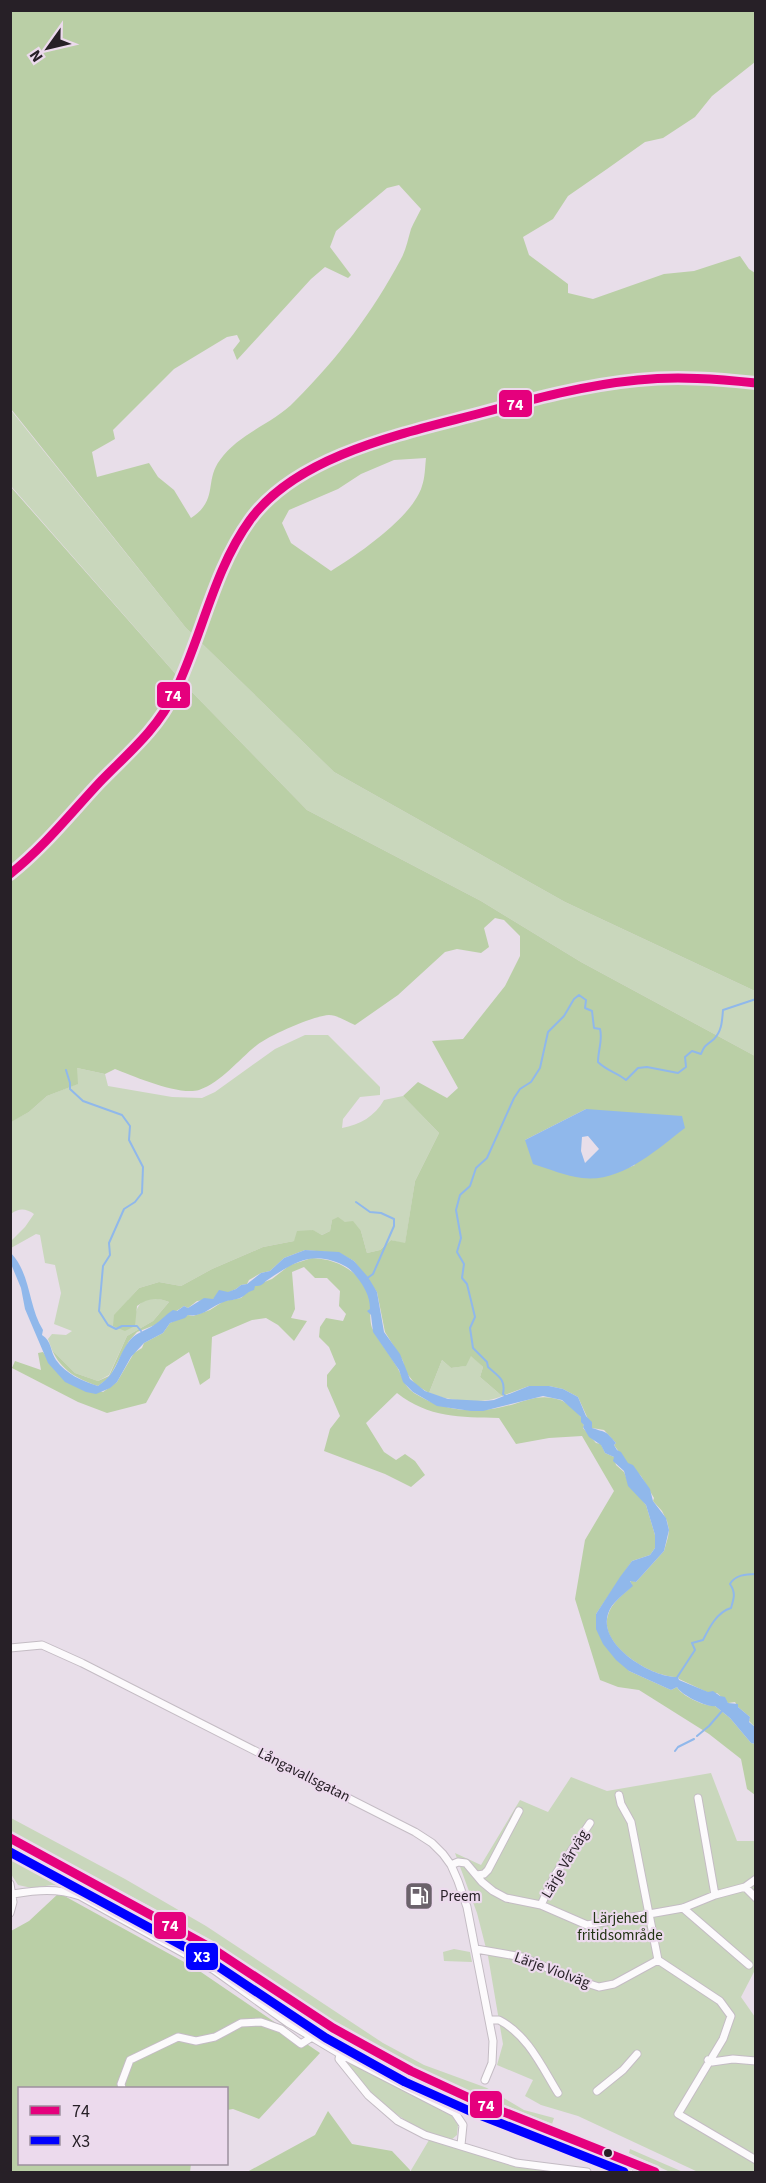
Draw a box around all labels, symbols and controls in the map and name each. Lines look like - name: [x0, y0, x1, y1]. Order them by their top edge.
- north arrow: [18, 18, 78, 78]
- text: N: [24, 45, 48, 66]
- line badge: 74: [498, 389, 533, 418]
- text: 74: [507, 394, 524, 416]
- line badge: 74: [156, 681, 191, 709]
- text: 74: [165, 685, 182, 707]
- street label: Långavallsgatan: [254, 1743, 354, 1807]
- street label: Lärje Vårväg: [536, 1825, 594, 1902]
- fuel station icon: Preem: [403, 1880, 435, 1912]
- place label: Preem: [440, 1886, 481, 1907]
- park label: Lärjehed fritidsområde: [577, 1908, 663, 1946]
- line badge: 74: [153, 1911, 187, 1940]
- text: 74: [162, 1915, 179, 1937]
- line badge: X3: [185, 1942, 219, 1971]
- text: X3: [193, 1946, 211, 1968]
- street label: Lärje Violväg: [511, 1947, 593, 1994]
- legend: [18, 2087, 228, 2165]
- line badge: 74: [469, 2090, 503, 2119]
- text: 74: [478, 2095, 495, 2117]
- text: 74: [72, 2099, 90, 2124]
- text: X3: [72, 2129, 90, 2154]
- unlabelled marker: [602, 2147, 614, 2159]

